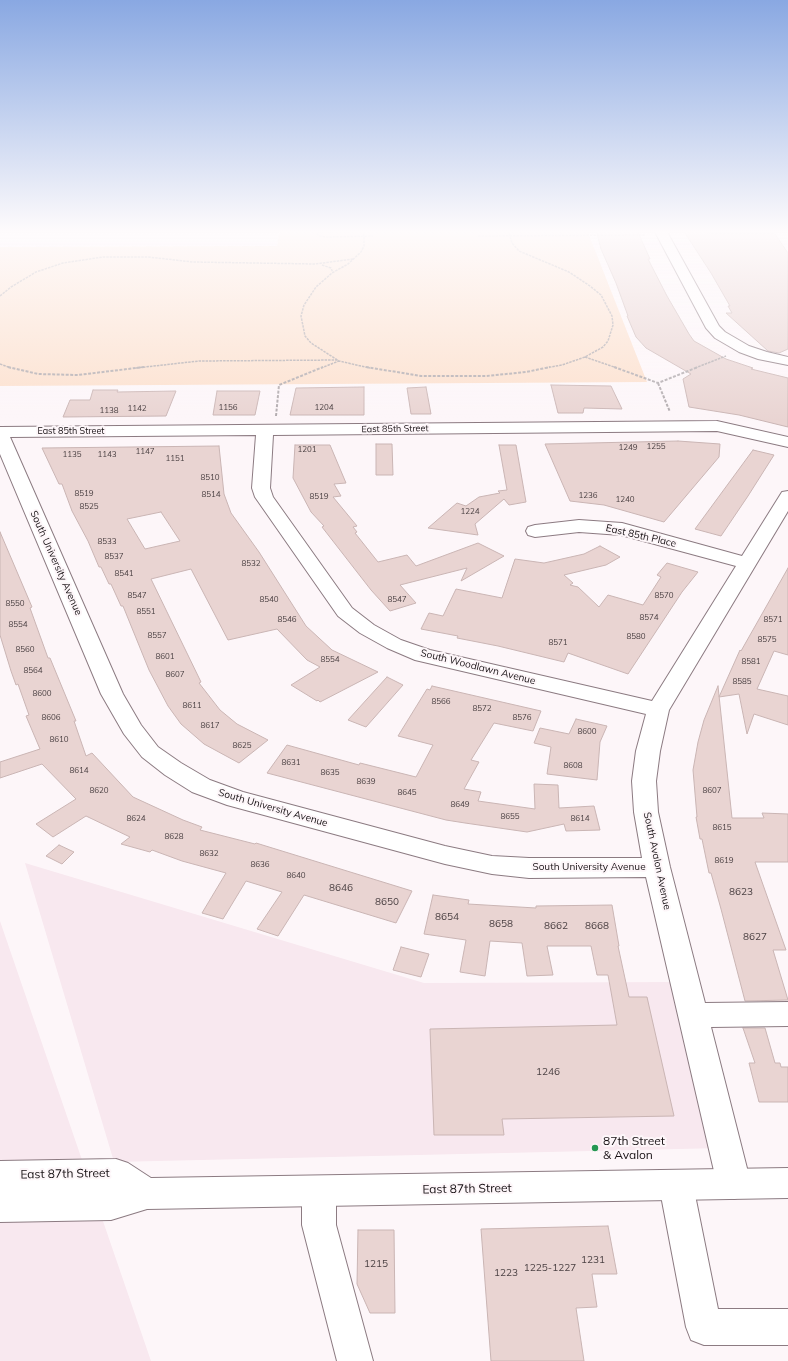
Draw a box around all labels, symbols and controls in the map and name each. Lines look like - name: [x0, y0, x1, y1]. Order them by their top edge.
- house number: 1156: [218, 403, 238, 413]
- house number: 1204: [314, 403, 334, 413]
- house number: 1142: [127, 404, 147, 414]
- house number: 1138: [99, 406, 119, 416]
- street label: East 85th Street: [361, 423, 429, 435]
- street label: East 85th Street: [37, 426, 105, 436]
- house number: 1255: [646, 442, 666, 452]
- house number: 1249: [618, 443, 638, 453]
- house number: 1201: [297, 445, 317, 455]
- house number: 1147: [135, 447, 155, 457]
- house number: 1135: [62, 450, 82, 460]
- house number: 1143: [97, 450, 117, 460]
- house number: 1151: [165, 454, 185, 464]
- house number: 8510: [200, 473, 220, 483]
- house number: 8519: [74, 489, 94, 499]
- house number: 8514: [201, 490, 221, 500]
- house number: 1236: [578, 491, 598, 501]
- house number: 8519: [309, 492, 329, 502]
- house number: 1240: [615, 495, 635, 505]
- house number: 8525: [79, 502, 99, 512]
- house number: 1224: [460, 507, 480, 517]
- street label: South University Avenue: [28, 509, 84, 617]
- street label: East 85th Place: [605, 522, 677, 550]
- house number: 8533: [97, 537, 117, 547]
- house number: 8537: [104, 552, 124, 562]
- house number: 8532: [241, 559, 261, 569]
- house number: 8541: [114, 569, 134, 579]
- house number: 8547: [127, 591, 147, 601]
- house number: 8570: [654, 591, 674, 601]
- house number: 8540: [259, 595, 279, 605]
- house number: 8547: [387, 595, 407, 605]
- house number: 8550: [5, 599, 25, 609]
- house number: 8551: [136, 607, 156, 617]
- house number: 8574: [639, 613, 659, 623]
- house number: 8546: [277, 615, 297, 625]
- house number: 8571: [763, 615, 783, 625]
- house number: 8554: [8, 620, 28, 630]
- house number: 8557: [147, 631, 167, 641]
- house number: 8580: [626, 632, 646, 642]
- house number: 8575: [757, 635, 777, 645]
- house number: 8571: [548, 638, 568, 648]
- house number: 8560: [15, 645, 35, 655]
- street label: South Woodlawn Avenue: [419, 647, 537, 687]
- house number: 8601: [155, 652, 175, 662]
- house number: 8554: [320, 655, 340, 665]
- house number: 8581: [741, 657, 761, 667]
- house number: 8564: [23, 666, 43, 676]
- house number: 8607: [165, 670, 185, 680]
- house number: 8585: [732, 677, 752, 687]
- house number: 8600: [32, 689, 52, 699]
- house number: 8566: [431, 697, 451, 707]
- house number: 8611: [182, 701, 202, 711]
- house number: 8572: [472, 704, 492, 714]
- house number: 8606: [41, 713, 61, 723]
- house number: 8576: [512, 713, 532, 723]
- house number: 8617: [200, 721, 220, 731]
- house number: 8600: [577, 727, 597, 737]
- house number: 8610: [49, 735, 69, 745]
- house number: 8625: [232, 741, 252, 751]
- house number: 8631: [281, 758, 301, 768]
- house number: 8608: [563, 761, 583, 771]
- house number: 8614: [69, 766, 89, 776]
- house number: 8635: [320, 768, 340, 778]
- house number: 8639: [356, 777, 376, 787]
- house number: 8620: [89, 786, 109, 796]
- house number: 8607: [702, 786, 722, 796]
- street label: South University Avenue: [217, 787, 329, 829]
- house number: 8645: [397, 788, 417, 798]
- house number: 8649: [450, 800, 470, 810]
- street label: South Avalon Avenue: [641, 811, 673, 911]
- house number: 8655: [500, 812, 520, 822]
- house number: 8624: [126, 814, 146, 824]
- house number: 8614: [570, 814, 590, 824]
- house number: 8615: [712, 823, 732, 833]
- house number: 8628: [164, 832, 184, 842]
- house number: 8632: [199, 849, 219, 859]
- house number: 8619: [714, 856, 734, 866]
- house number: 8636: [250, 860, 270, 870]
- street label: South University Avenue: [532, 861, 646, 873]
- house number: 8640: [286, 871, 306, 881]
- house number: 8646: [329, 882, 353, 894]
- house number: 8623: [729, 886, 753, 898]
- house number: 8650: [375, 896, 399, 908]
- house number: 8654: [435, 911, 459, 923]
- house number: 8658: [489, 918, 513, 930]
- house number: 8662: [544, 920, 568, 932]
- house number: 8668: [585, 920, 609, 932]
- house number: 8627: [743, 931, 767, 943]
- house number: 1246: [536, 1066, 560, 1078]
- place label: 87th Street & Avalon: [603, 1134, 665, 1162]
- marker: 87th Street & Avalon: [590, 1143, 600, 1153]
- street label: East 87th Street: [20, 1166, 110, 1182]
- street label: East 87th Street: [422, 1181, 512, 1197]
- house number: 1231: [581, 1254, 605, 1266]
- house number: 1215: [364, 1258, 388, 1270]
- house number: 1225-1227: [524, 1262, 576, 1274]
- house number: 1223: [494, 1267, 518, 1279]

